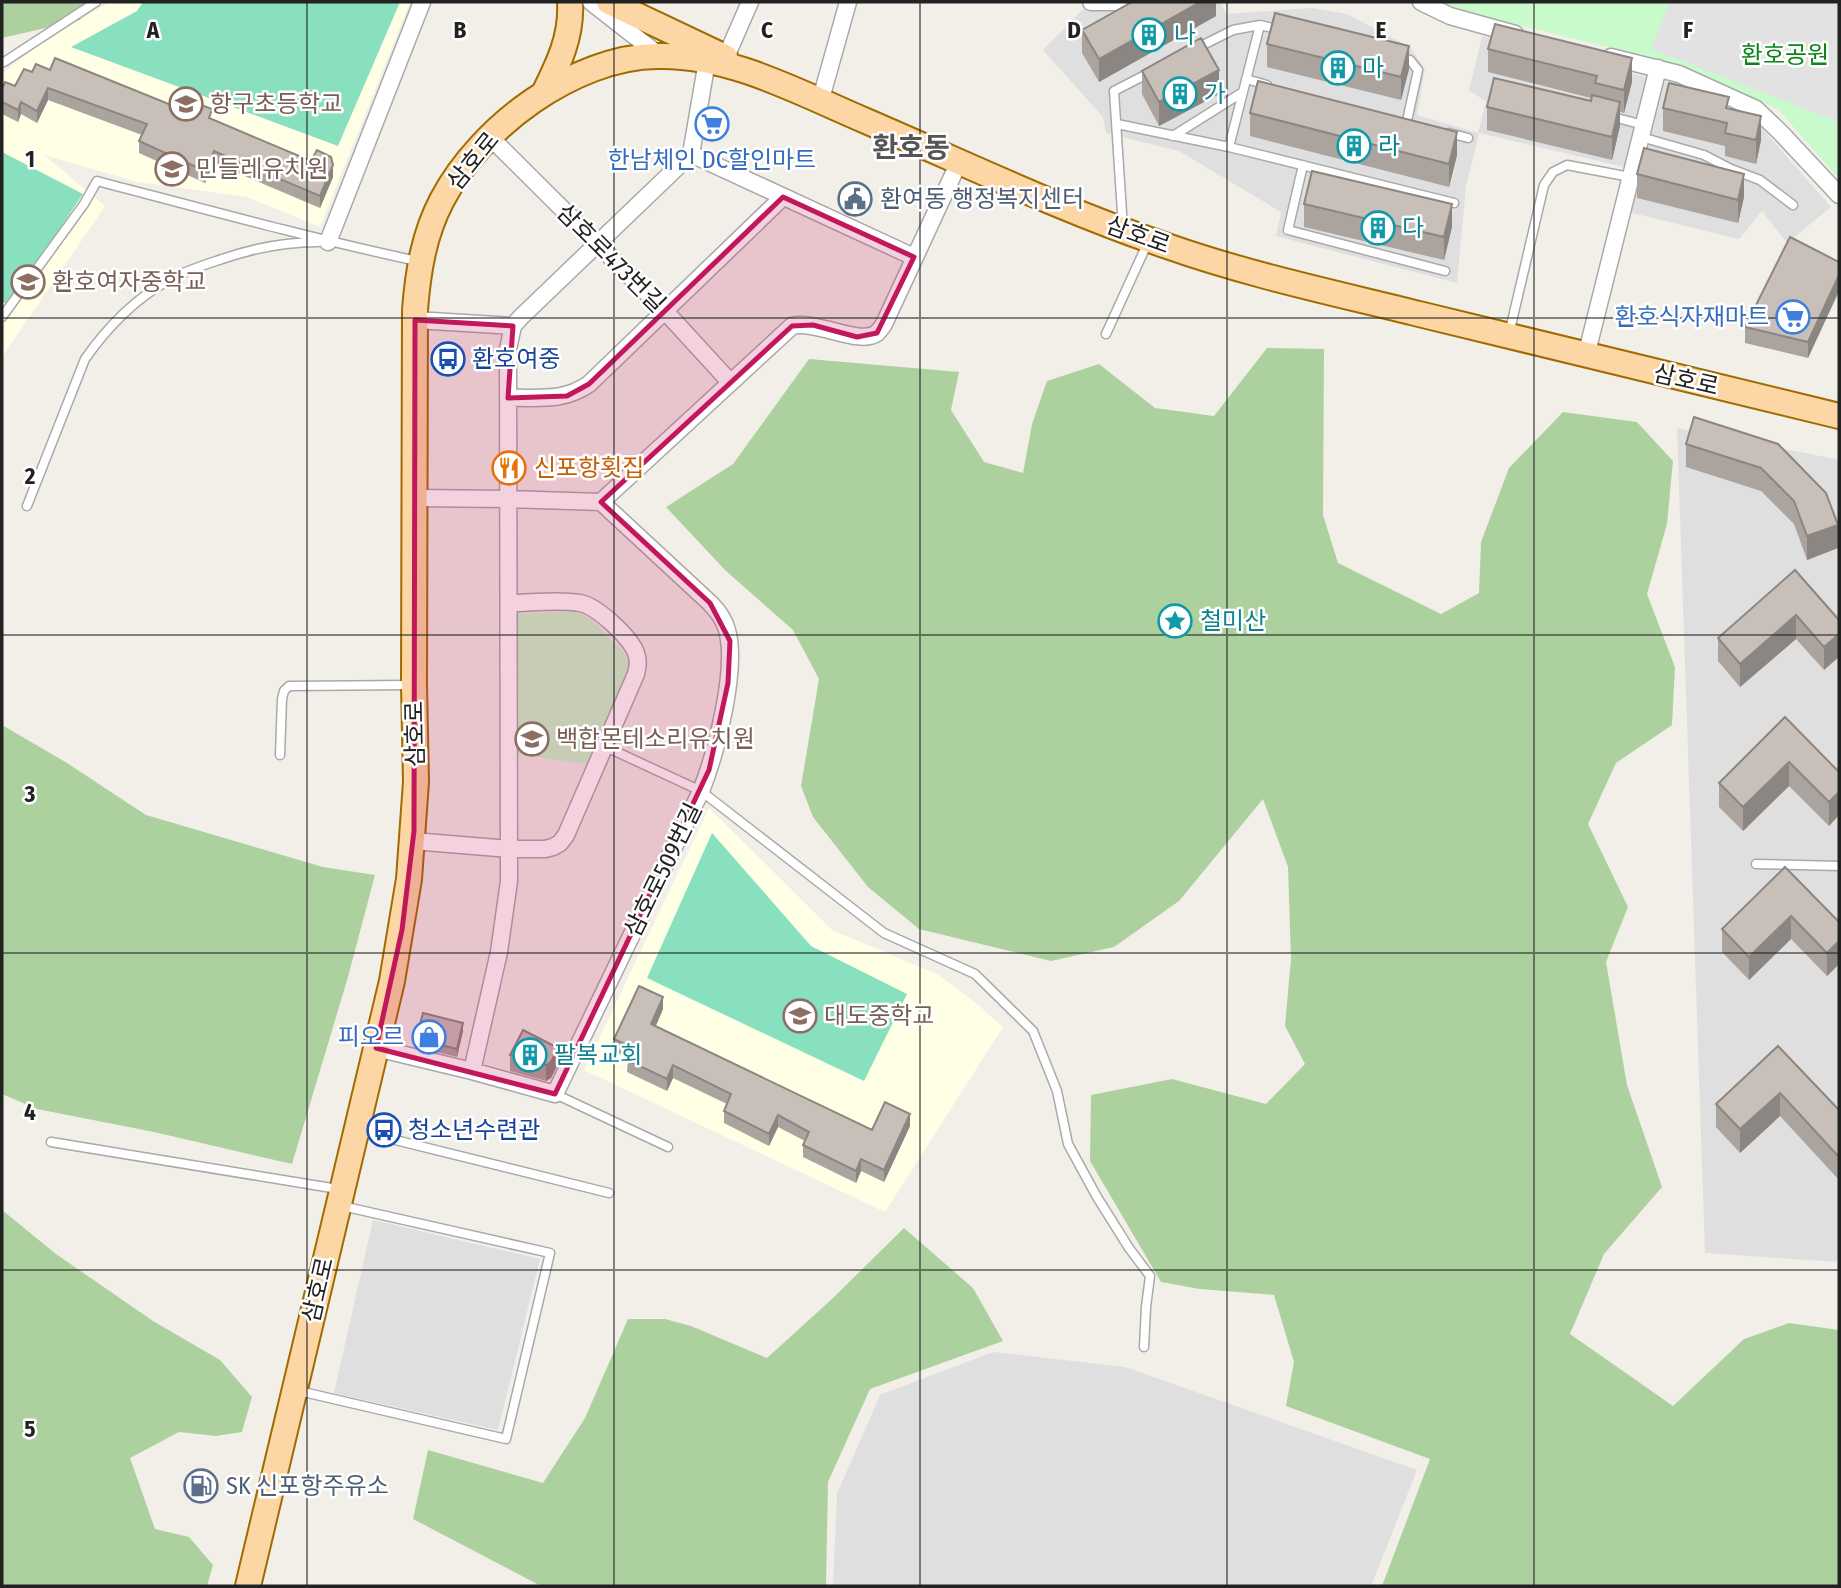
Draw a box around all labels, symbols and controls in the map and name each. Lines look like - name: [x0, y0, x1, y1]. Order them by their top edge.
- text: A: [146, 16, 160, 44]
- text: B: [454, 16, 467, 44]
- text: C: [761, 16, 773, 44]
- text: D: [1067, 16, 1081, 44]
- building icon: 나: [1130, 16, 1168, 54]
- text: E: [1376, 16, 1387, 44]
- text: F: [1683, 16, 1693, 44]
- place label: 나: [1174, 21, 1196, 49]
- park label: 환호공원: [1741, 41, 1829, 69]
- building icon: 마: [1319, 49, 1357, 87]
- place label: 마: [1362, 54, 1384, 82]
- building icon: 가: [1161, 75, 1199, 113]
- place label: 가: [1204, 80, 1226, 108]
- school or university icon: 항구초등학교: [167, 85, 205, 123]
- place label: 항구초등학교: [210, 90, 342, 118]
- supermarket icon: 한남체인 DC할인마트: [693, 105, 731, 143]
- street label: 삼호로: [441, 126, 505, 196]
- building icon: 라: [1335, 127, 1373, 165]
- district label: 환호동: [872, 131, 950, 164]
- place label: 라: [1378, 132, 1400, 160]
- text: 1: [25, 145, 35, 173]
- place label: 한남체인 DC할인마트: [608, 146, 816, 174]
- school or university icon: 민들레유치원: [153, 150, 191, 188]
- place label: 민들레유치원: [196, 155, 328, 183]
- public building icon: 환여동 행정복지센터: [836, 180, 874, 218]
- place label: 환여동 행정복지센터: [880, 185, 1084, 213]
- street label: 삼호로473번길: [551, 198, 671, 318]
- building icon: 다: [1359, 209, 1397, 247]
- street label: 삼호로: [1102, 211, 1174, 259]
- place label: 다: [1402, 214, 1424, 242]
- school or university icon: 환호여자중학교: [9, 263, 47, 301]
- place label: 환호여자중학교: [52, 268, 207, 296]
- supermarket icon: 환호식자재마트: [1774, 298, 1812, 336]
- place label: 환호식자재마트: [1614, 303, 1769, 331]
- bus stop icon: 환호여중: [429, 340, 467, 378]
- place label: 환호여중: [472, 345, 560, 373]
- street label: 삼호로: [1651, 359, 1721, 401]
- restaurant icon: 신포항횟집: [490, 449, 528, 487]
- place label: 신포항횟집: [534, 454, 644, 482]
- text: 2: [24, 462, 36, 490]
- place icon: 철미산: [1156, 602, 1194, 640]
- place label: 철미산: [1200, 607, 1266, 635]
- street label: 삼호로: [400, 701, 430, 767]
- school or university icon: 백합몬테소리유치원: [513, 720, 551, 758]
- place label: 백합몬테소리유치원: [556, 725, 755, 753]
- text: 3: [24, 780, 36, 808]
- street label: 삼호로509번길: [619, 799, 707, 941]
- school or university icon: 대도중학교: [781, 997, 819, 1035]
- place label: 대도중학교: [824, 1002, 934, 1030]
- shop icon: 피오르: [410, 1018, 448, 1056]
- place label: 피오르: [338, 1023, 404, 1051]
- building icon: 팔복교회: [511, 1036, 549, 1074]
- place label: 팔복교회: [554, 1041, 642, 1069]
- text: 4: [24, 1098, 36, 1126]
- bus stop icon: 청소년수련관: [365, 1111, 403, 1149]
- place label: 청소년수련관: [408, 1116, 540, 1144]
- street label: 삼호로: [297, 1255, 339, 1325]
- text: 5: [24, 1415, 36, 1443]
- fuel station icon: SK 신포항주유소: [182, 1467, 220, 1505]
- place label: SK 신포항주유소: [226, 1472, 389, 1500]

